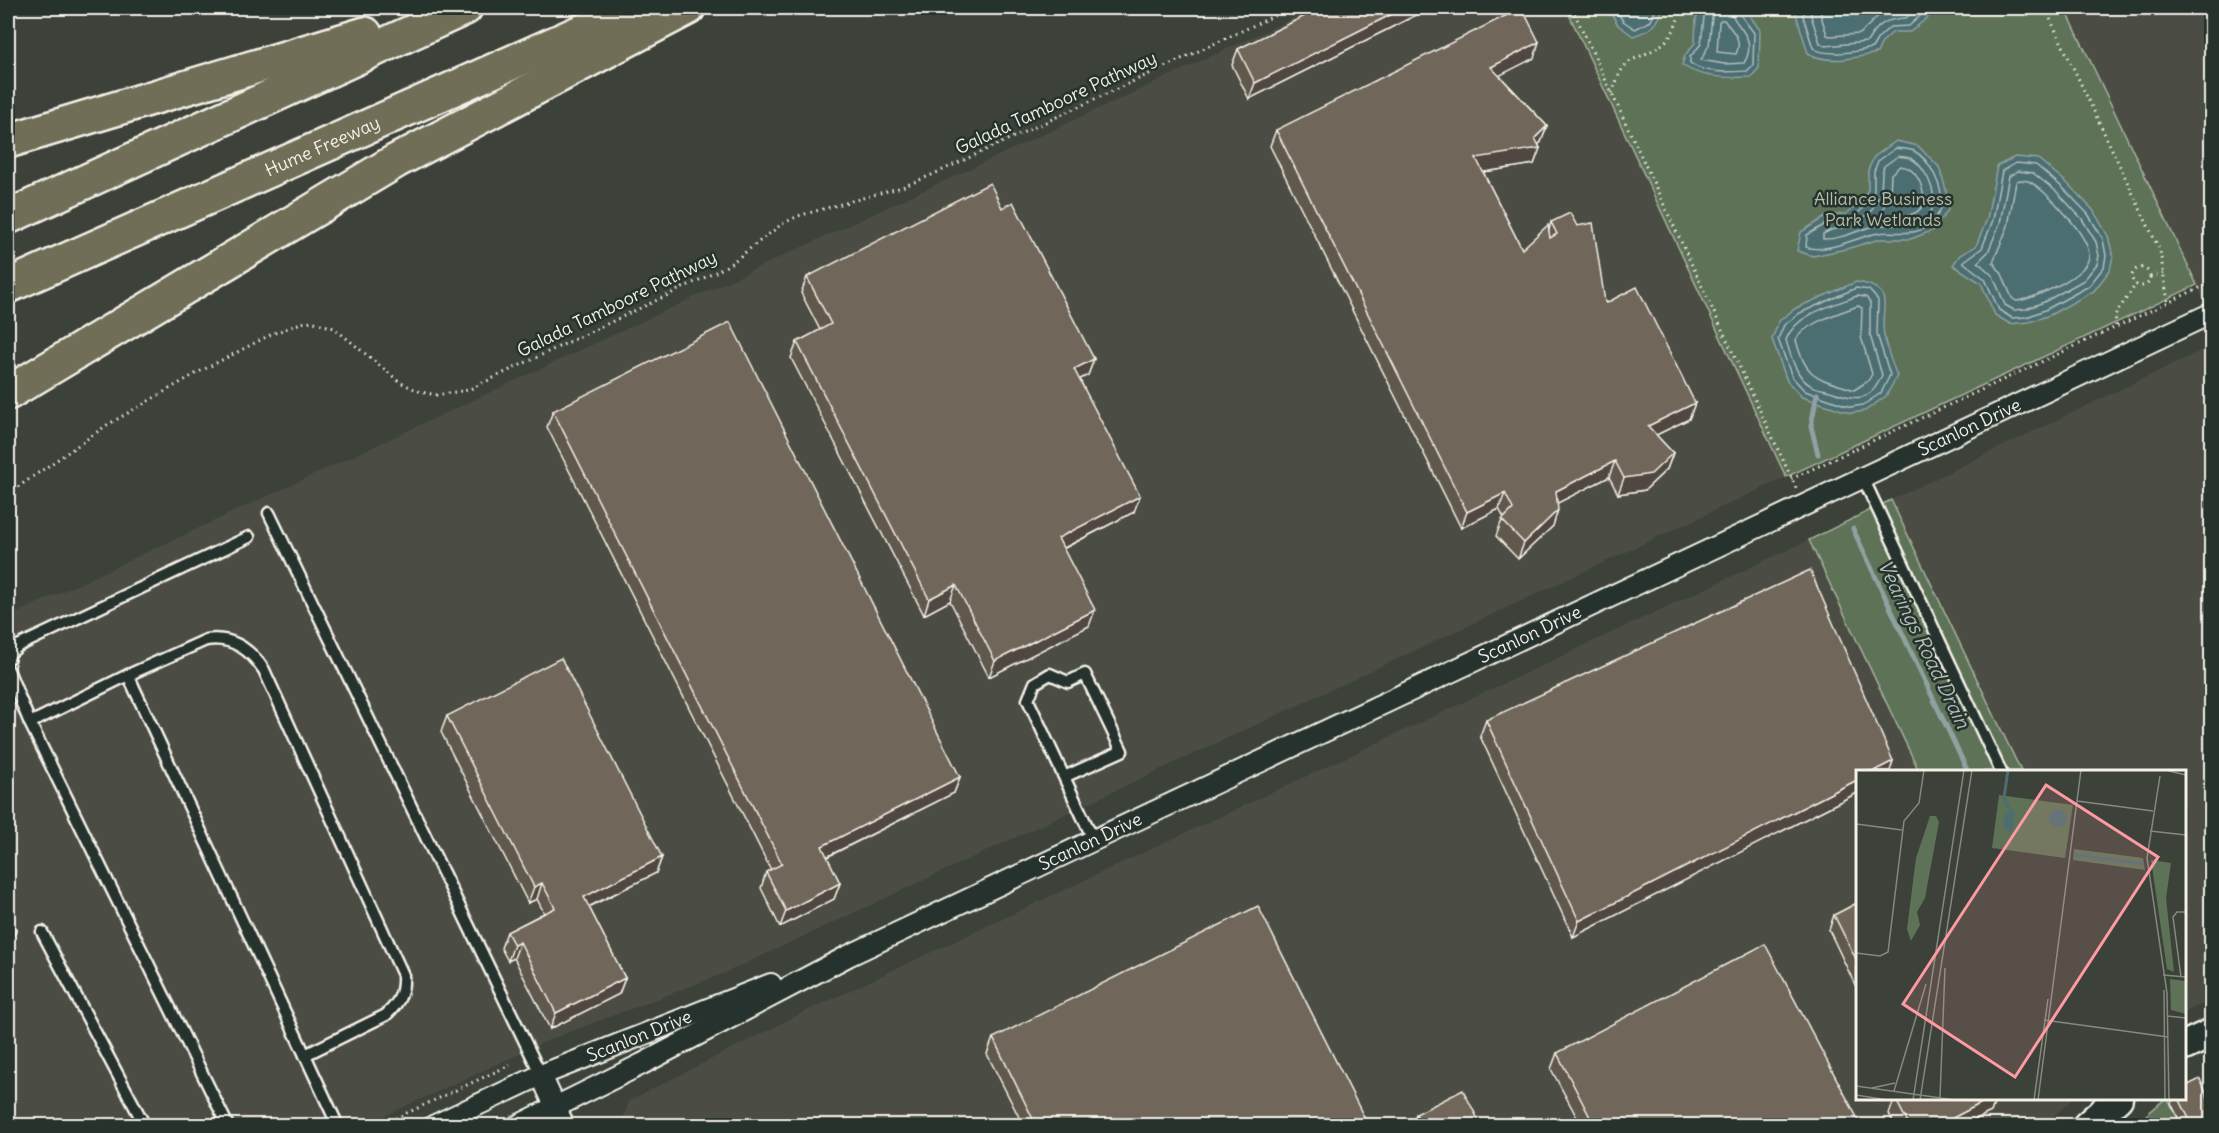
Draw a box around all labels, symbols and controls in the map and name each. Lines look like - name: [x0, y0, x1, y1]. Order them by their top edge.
- street label: Galada Tamboore Pathway: [951, 46, 1160, 159]
- street label: Hume Freeway: [261, 111, 383, 182]
- park label: Alliance Business Park Wetlands: [1814, 187, 1952, 231]
- street label: Galada Tamboore Pathway: [513, 245, 720, 362]
- street label: Scanlon Drive: [1914, 393, 2025, 461]
- water label: Vearings Road Drain: [1873, 555, 1976, 733]
- street label: Scanlon Drive: [1474, 600, 1585, 668]
- inset map: [1856, 770, 2186, 1100]
- street label: Scanlon Drive: [1035, 807, 1145, 875]
- street label: Scanlon Drive: [583, 1005, 695, 1067]

